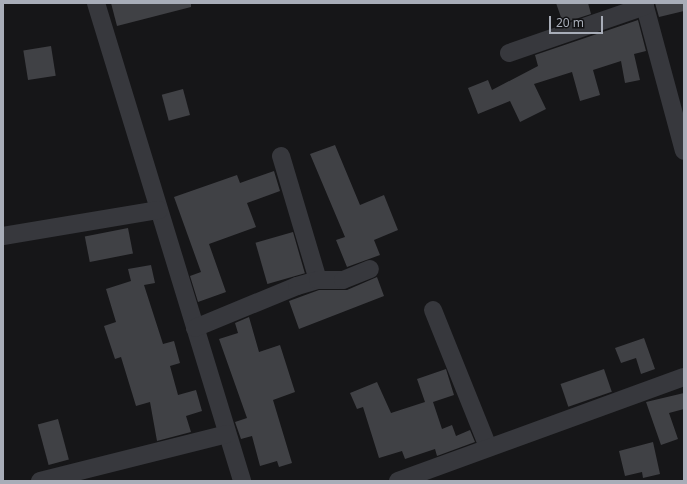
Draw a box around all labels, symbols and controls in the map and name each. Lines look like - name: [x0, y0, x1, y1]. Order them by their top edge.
- scale bar: [551, 8, 605, 34]
- text: 20 m: [556, 14, 584, 31]

